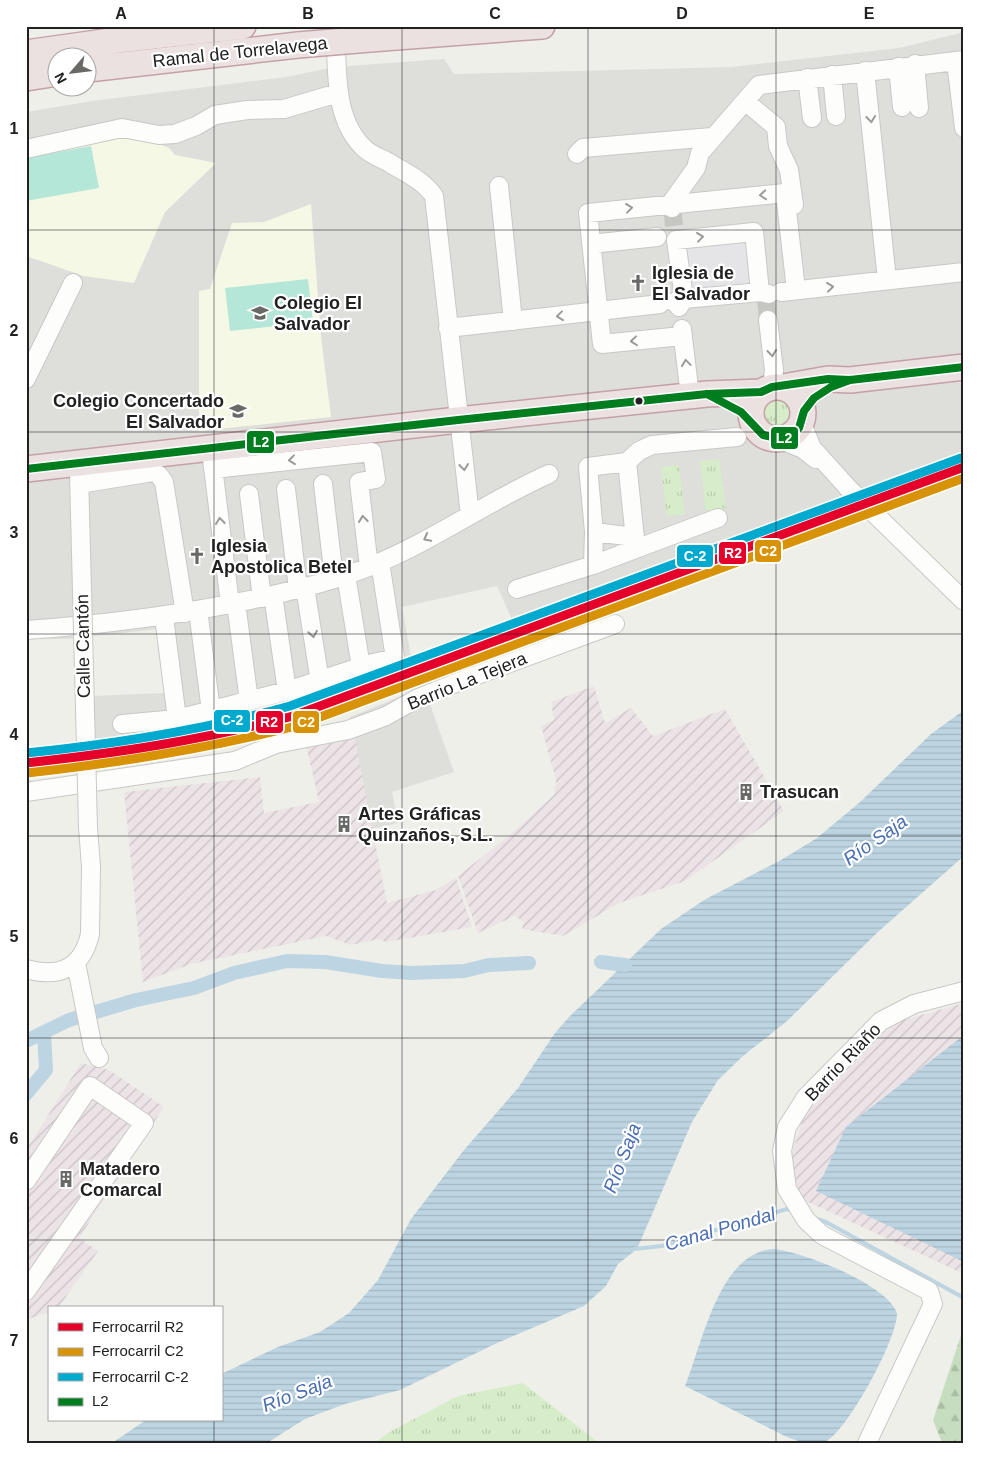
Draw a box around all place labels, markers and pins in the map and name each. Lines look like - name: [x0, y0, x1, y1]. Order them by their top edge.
- place label: Iglesia de El Salvador: [652, 263, 750, 304]
- church icon: Iglesia de El Salvador: [628, 273, 648, 293]
- place label: Colegio El Salvador: [274, 293, 362, 334]
- school or university icon: Colegio El Salvador: [250, 303, 270, 323]
- place label: Colegio Concertado El Salvador: [53, 391, 224, 432]
- unlabelled marker: [634, 396, 644, 406]
- school or university icon: Colegio Concertado El Salvador: [228, 401, 248, 421]
- place label: Iglesia Apostolica Betel: [211, 536, 352, 577]
- church icon: Iglesia Apostolica Betel: [187, 546, 207, 566]
- building icon: Trasucan: [736, 782, 756, 802]
- place label: Trasucan: [760, 782, 839, 802]
- place label: Artes Gráficas Quinzaños, S.L.: [358, 804, 493, 845]
- building icon: Artes Gráficas Quinzaños, S.L.: [334, 814, 354, 834]
- place label: Matadero Comarcal: [80, 1159, 162, 1200]
- building icon: Matadero Comarcal: [56, 1169, 76, 1189]

